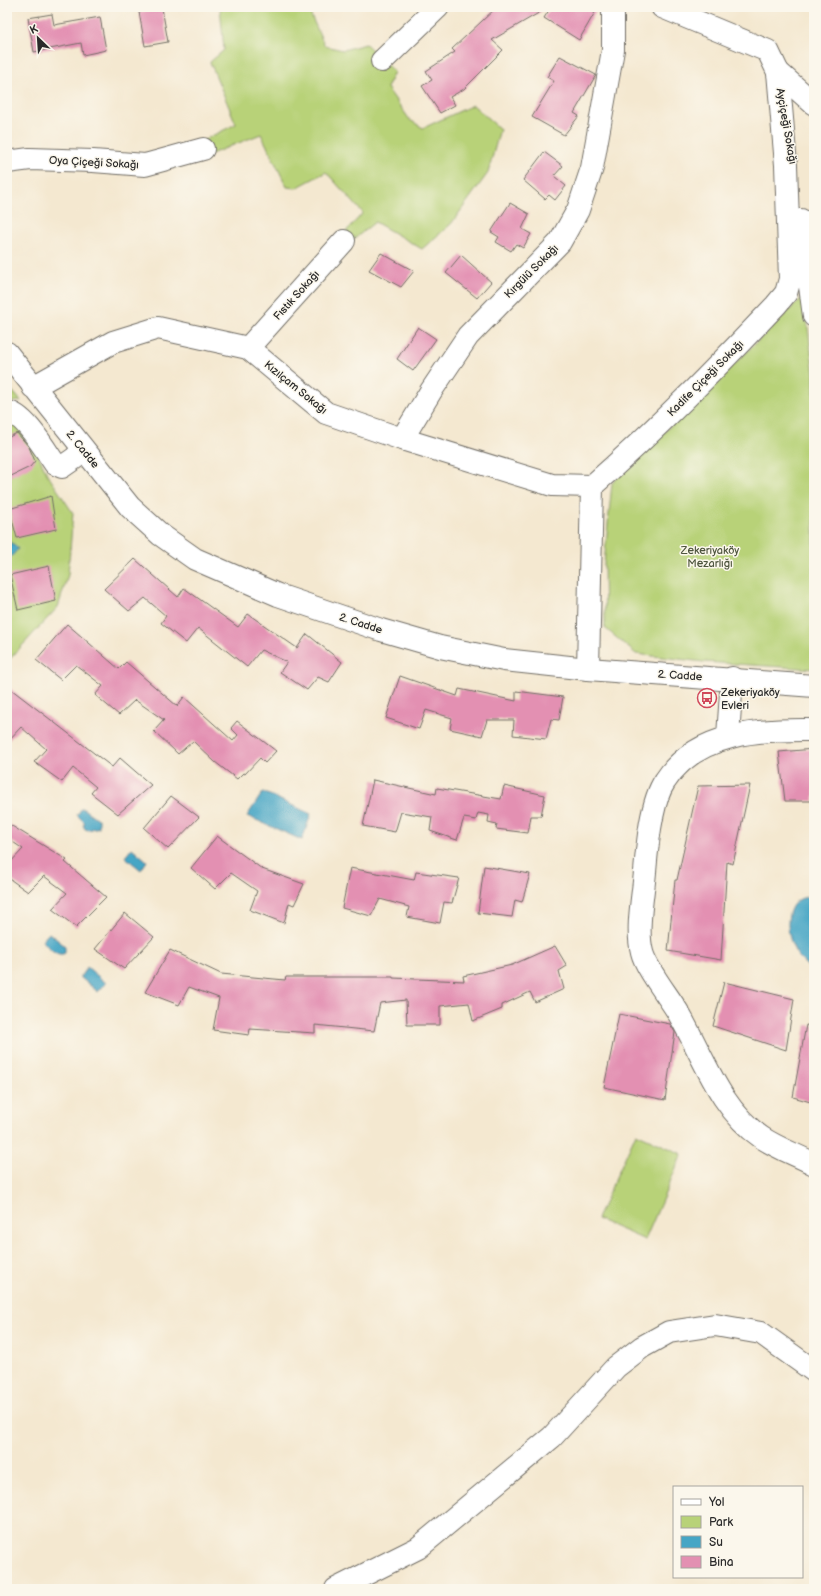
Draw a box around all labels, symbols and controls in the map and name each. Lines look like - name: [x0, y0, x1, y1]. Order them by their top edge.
- north arrow: [18, 18, 58, 58]
- text: K: [28, 22, 41, 37]
- street label: Ayçiçeği Sokağı: [773, 87, 800, 165]
- street label: Oya Çiçeği Sokağı: [49, 154, 139, 171]
- street label: Kırgülü Sokağı: [502, 242, 561, 301]
- street label: Fıstık Sokağı: [271, 268, 322, 323]
- street label: Kadife Çiçeği Sokağı: [665, 338, 746, 419]
- street label: Kızılçam Sokağı: [262, 358, 330, 417]
- street label: 2. Cadde: [63, 428, 102, 471]
- park label: Zekeriyaköy Mezarlığı: [680, 544, 739, 570]
- street label: 2. Cadde: [338, 610, 385, 637]
- street label: 2. Cadde: [657, 667, 703, 684]
- place label: Zekeriyaköy Evleri: [720, 686, 780, 712]
- bus stop icon: Zekeriyaköy Evleri: [696, 687, 718, 709]
- legend: [673, 1486, 803, 1578]
- text: Yol: [708, 1495, 724, 1510]
- text: Park: [709, 1515, 733, 1530]
- text: Su: [709, 1535, 723, 1550]
- text: Bina: [709, 1555, 734, 1570]

